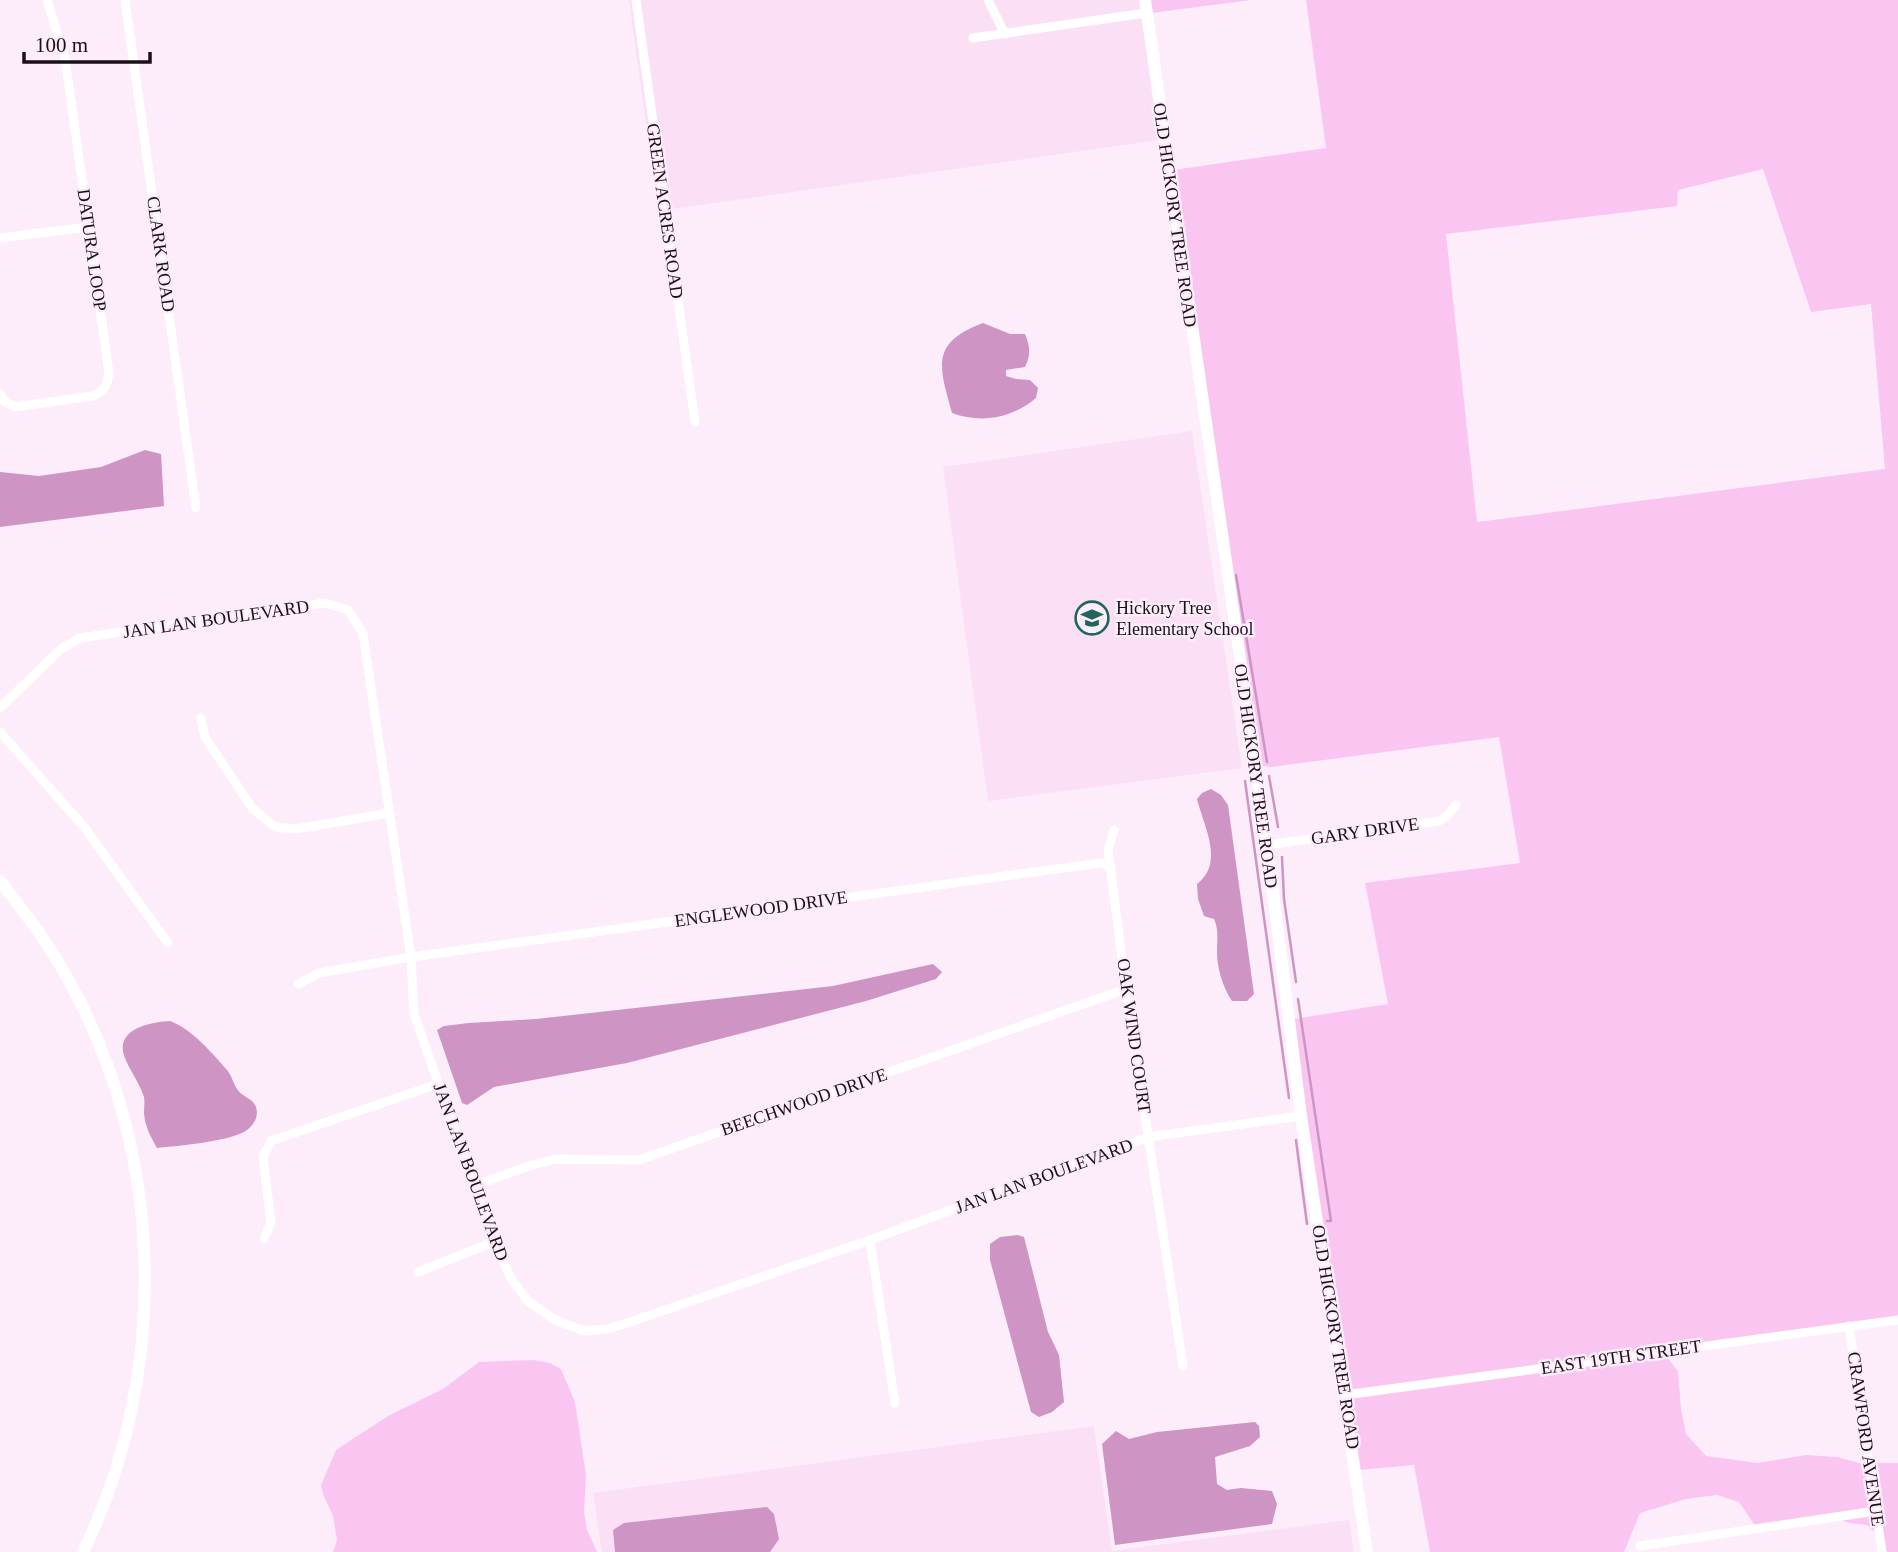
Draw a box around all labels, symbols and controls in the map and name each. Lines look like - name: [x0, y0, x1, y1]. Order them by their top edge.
- scale bar: [24, 21, 150, 65]
- text: 100 m: [35, 33, 88, 57]
- street label: OLD HICKORY TREE ROAD: [1149, 101, 1201, 329]
- street label: GREEN ACRES ROAD: [643, 122, 687, 300]
- street label: DATURA LOOP: [74, 187, 110, 313]
- street label: CLARK ROAD: [143, 195, 179, 313]
- street label: JAN LAN BOULEVARD: [122, 596, 310, 642]
- place label: Hickory Tree Elementary School: [1116, 598, 1253, 639]
- school or university icon: Hickory Tree Elementary School: [1073, 599, 1111, 637]
- street label: OLD HICKORY TREE ROAD: [1230, 662, 1282, 890]
- street label: GARY DRIVE: [1310, 814, 1420, 848]
- street label: ENGLEWOOD DRIVE: [673, 887, 849, 931]
- street label: OAK WIND COURT: [1113, 957, 1155, 1115]
- street label: BEECHWOOD DRIVE: [718, 1064, 890, 1140]
- street label: JAN LAN BOULEVARD: [430, 1080, 512, 1264]
- street label: JAN LAN BOULEVARD: [952, 1135, 1136, 1217]
- street label: OLD HICKORY TREE ROAD: [1308, 1224, 1364, 1450]
- street label: EAST 19TH STREET: [1540, 1336, 1702, 1378]
- street label: CRAWFORD AVENUE: [1844, 1351, 1888, 1527]

